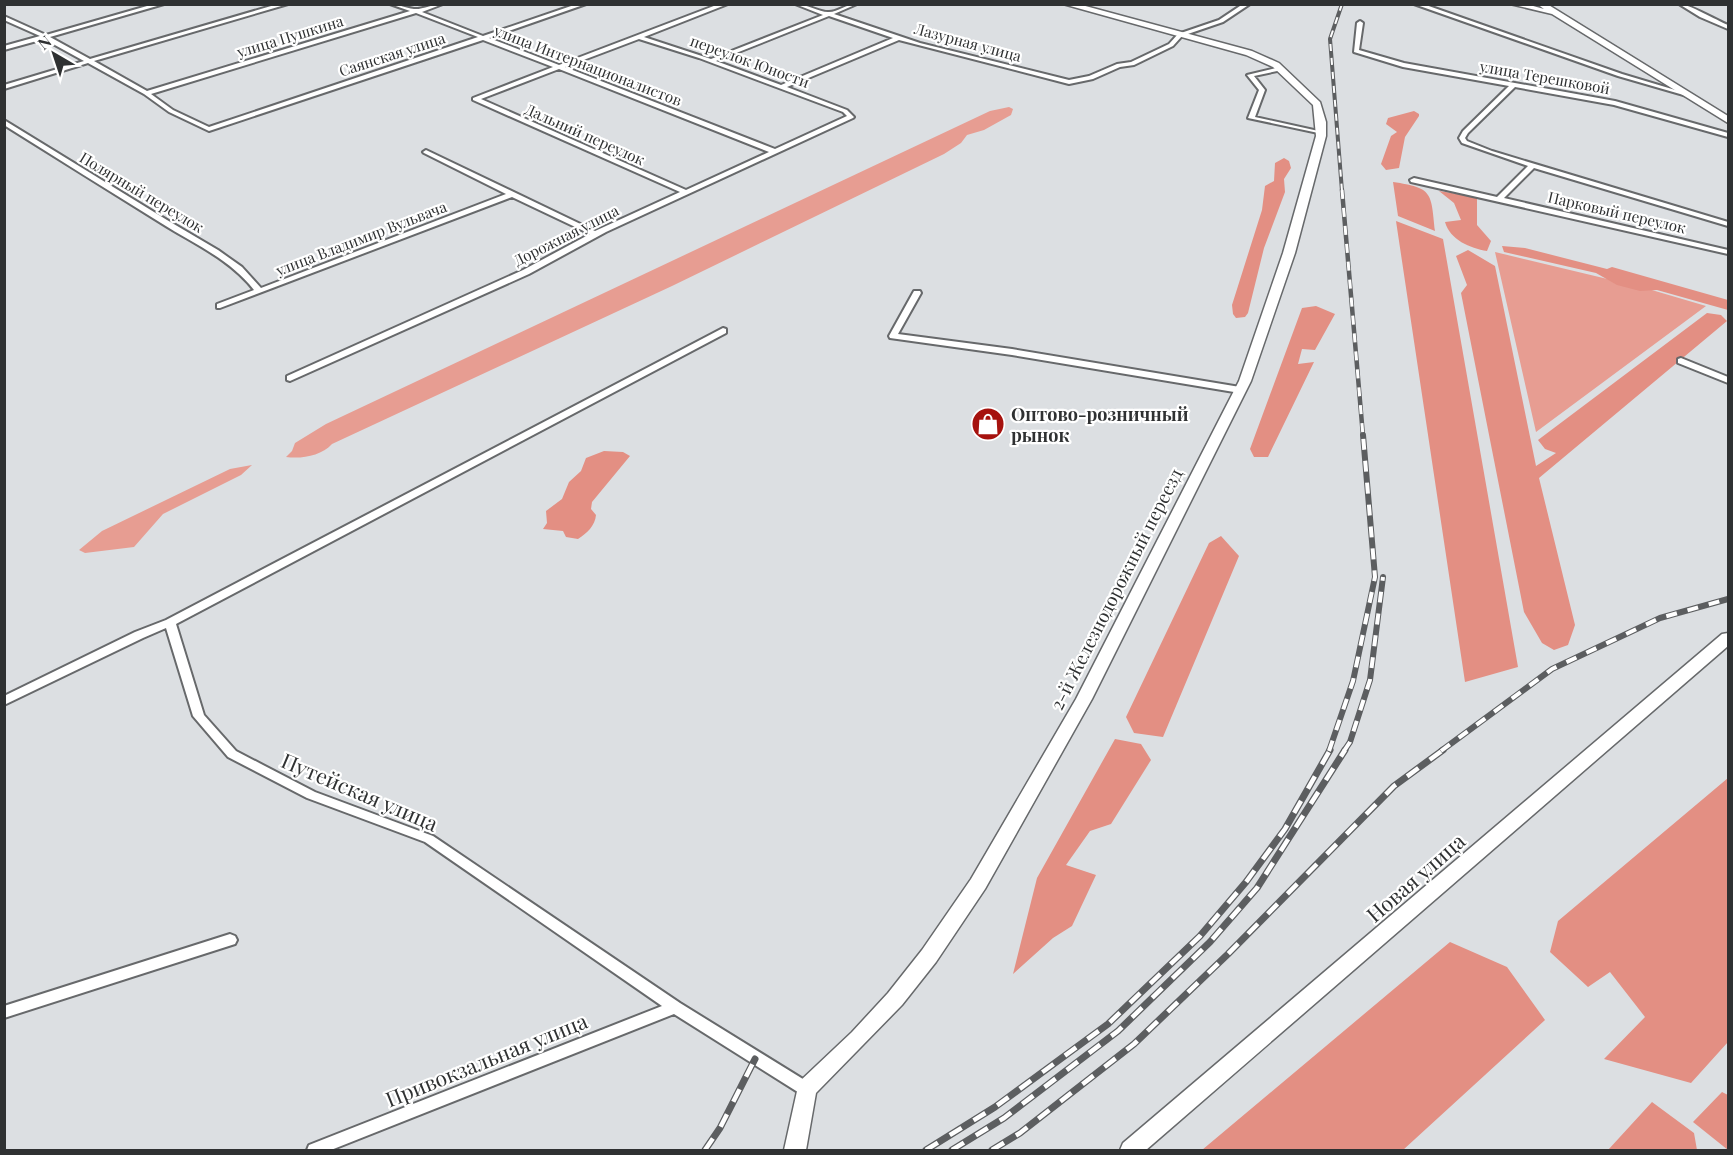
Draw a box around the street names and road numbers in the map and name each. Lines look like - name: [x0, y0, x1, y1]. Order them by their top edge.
- street label: улица Пушкина: [233, 10, 346, 62]
- street label: Лазурная улица: [911, 18, 1024, 66]
- street label: улица Интернационалистов: [490, 20, 685, 110]
- street label: Саянская улица: [336, 27, 448, 81]
- street label: переулок Юности: [688, 30, 812, 92]
- street label: улица Терешковой: [1477, 56, 1612, 98]
- street label: Дальний переулок: [522, 99, 648, 170]
- street label: Полярный переулок: [76, 147, 208, 237]
- street label: Парковый переулок: [1546, 186, 1688, 238]
- street label: улица Владимир Вульвача: [272, 196, 450, 280]
- street label: Дорожная улица: [510, 200, 622, 270]
- street label: 2-й Железнодорожный переезд: [1044, 464, 1188, 714]
- street label: Путейская улица: [277, 745, 443, 837]
- street label: Новая улица: [1360, 826, 1471, 928]
- street label: Привокзальная улица: [381, 1005, 592, 1112]

